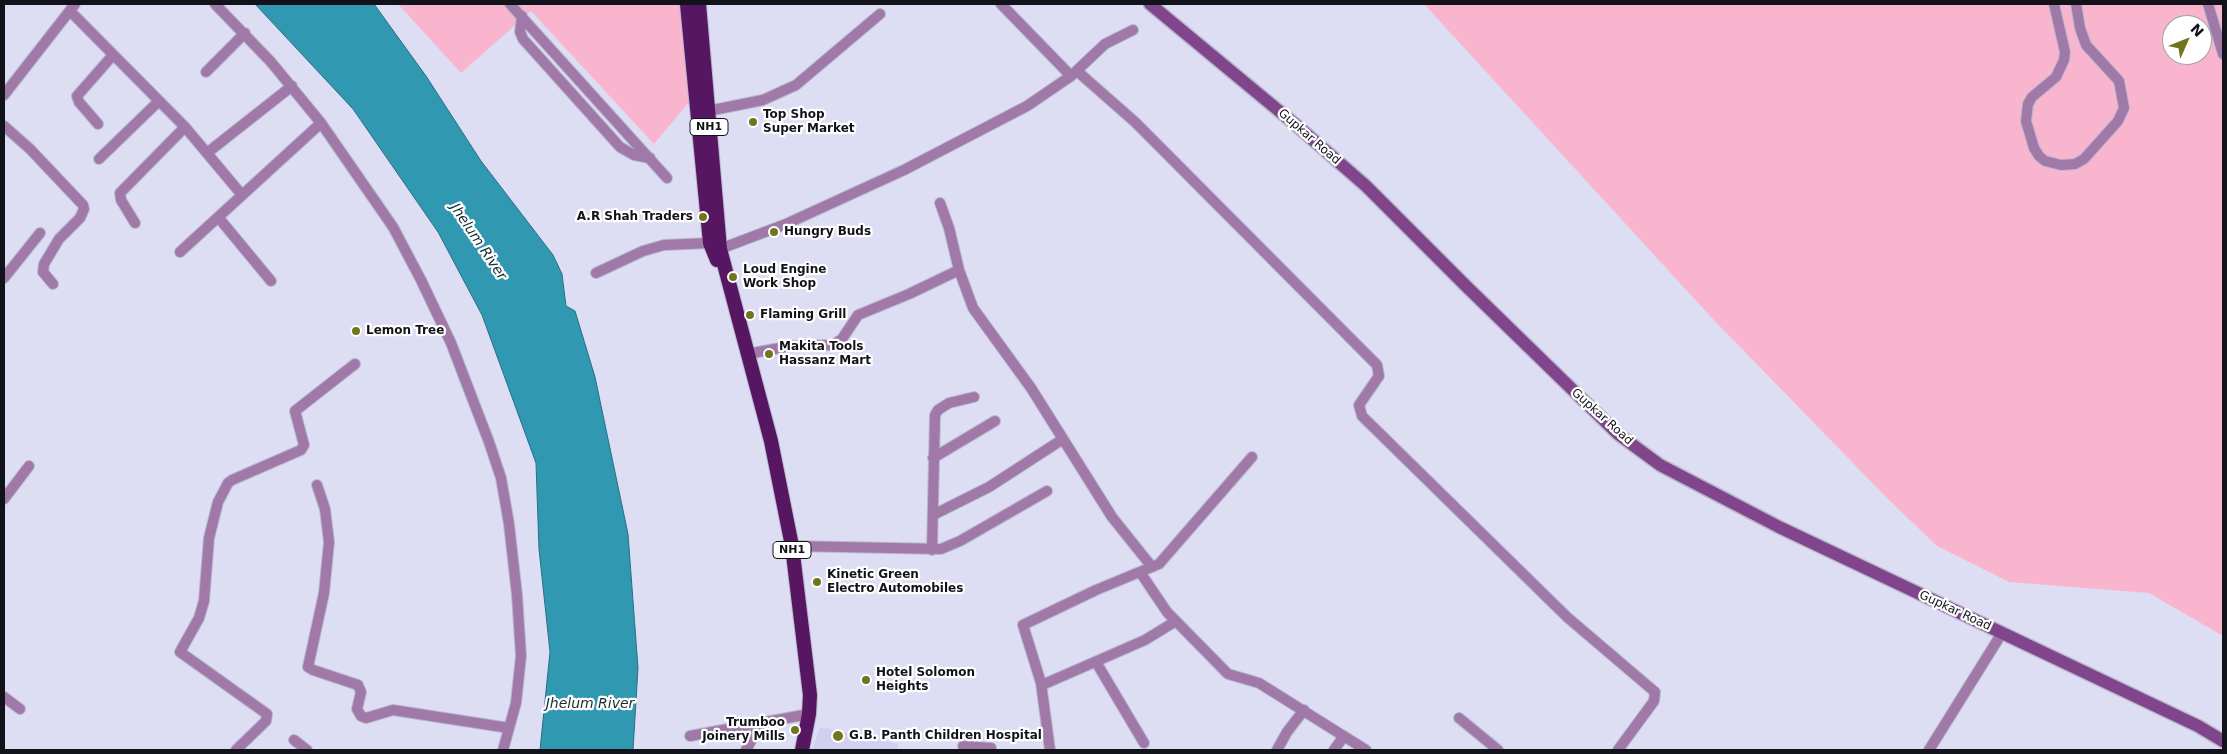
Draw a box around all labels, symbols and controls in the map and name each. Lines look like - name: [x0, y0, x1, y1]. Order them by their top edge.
- north arrow: [2162, 15, 2212, 65]
- text: N: [2187, 21, 2207, 40]
- street label: Gupkar Road: [1275, 106, 1343, 168]
- place label: Top Shop Super Market: [763, 108, 854, 136]
- marker: Top Shop Super Market: [747, 116, 759, 128]
- road number: NH1: [690, 118, 728, 136]
- water label: Jhelum River: [446, 201, 510, 283]
- place label: A.R Shah Traders: [577, 210, 693, 224]
- marker: A.R Shah Traders: [697, 211, 709, 223]
- place label: Hungry Buds: [784, 225, 871, 239]
- marker: Hungry Buds: [768, 226, 780, 238]
- place label: Loud Engine Work Shop: [743, 263, 826, 291]
- marker: Loud Engine Work Shop: [727, 271, 739, 283]
- place label: Flaming Grill: [760, 308, 846, 322]
- marker: Flaming Grill: [744, 309, 756, 321]
- place label: Lemon Tree: [366, 324, 444, 338]
- marker: Lemon Tree: [350, 325, 362, 337]
- place label: Makita Tools Hassanz Mart: [779, 340, 871, 368]
- marker: Makita Tools Hassanz Mart: [763, 348, 775, 360]
- street label: Gupkar Road: [1568, 386, 1636, 448]
- road number: NH1: [773, 542, 811, 558]
- place label: Kinetic Green Electro Automobiles: [827, 568, 963, 596]
- marker: Kinetic Green Electro Automobiles: [811, 576, 823, 588]
- street label: Gupkar Road: [1917, 588, 1993, 634]
- place label: Hotel Solomon Heights: [876, 666, 975, 694]
- marker: Hotel Solomon Heights: [860, 674, 872, 686]
- water label: Jhelum River: [546, 696, 634, 712]
- place label: Trumboo Joinery Mills: [702, 716, 785, 744]
- marker: Trumboo Joinery Mills: [789, 724, 801, 736]
- marker: G.B. Panth Children Hospital: [831, 729, 845, 743]
- place label: G.B. Panth Children Hospital: [849, 729, 1042, 743]

